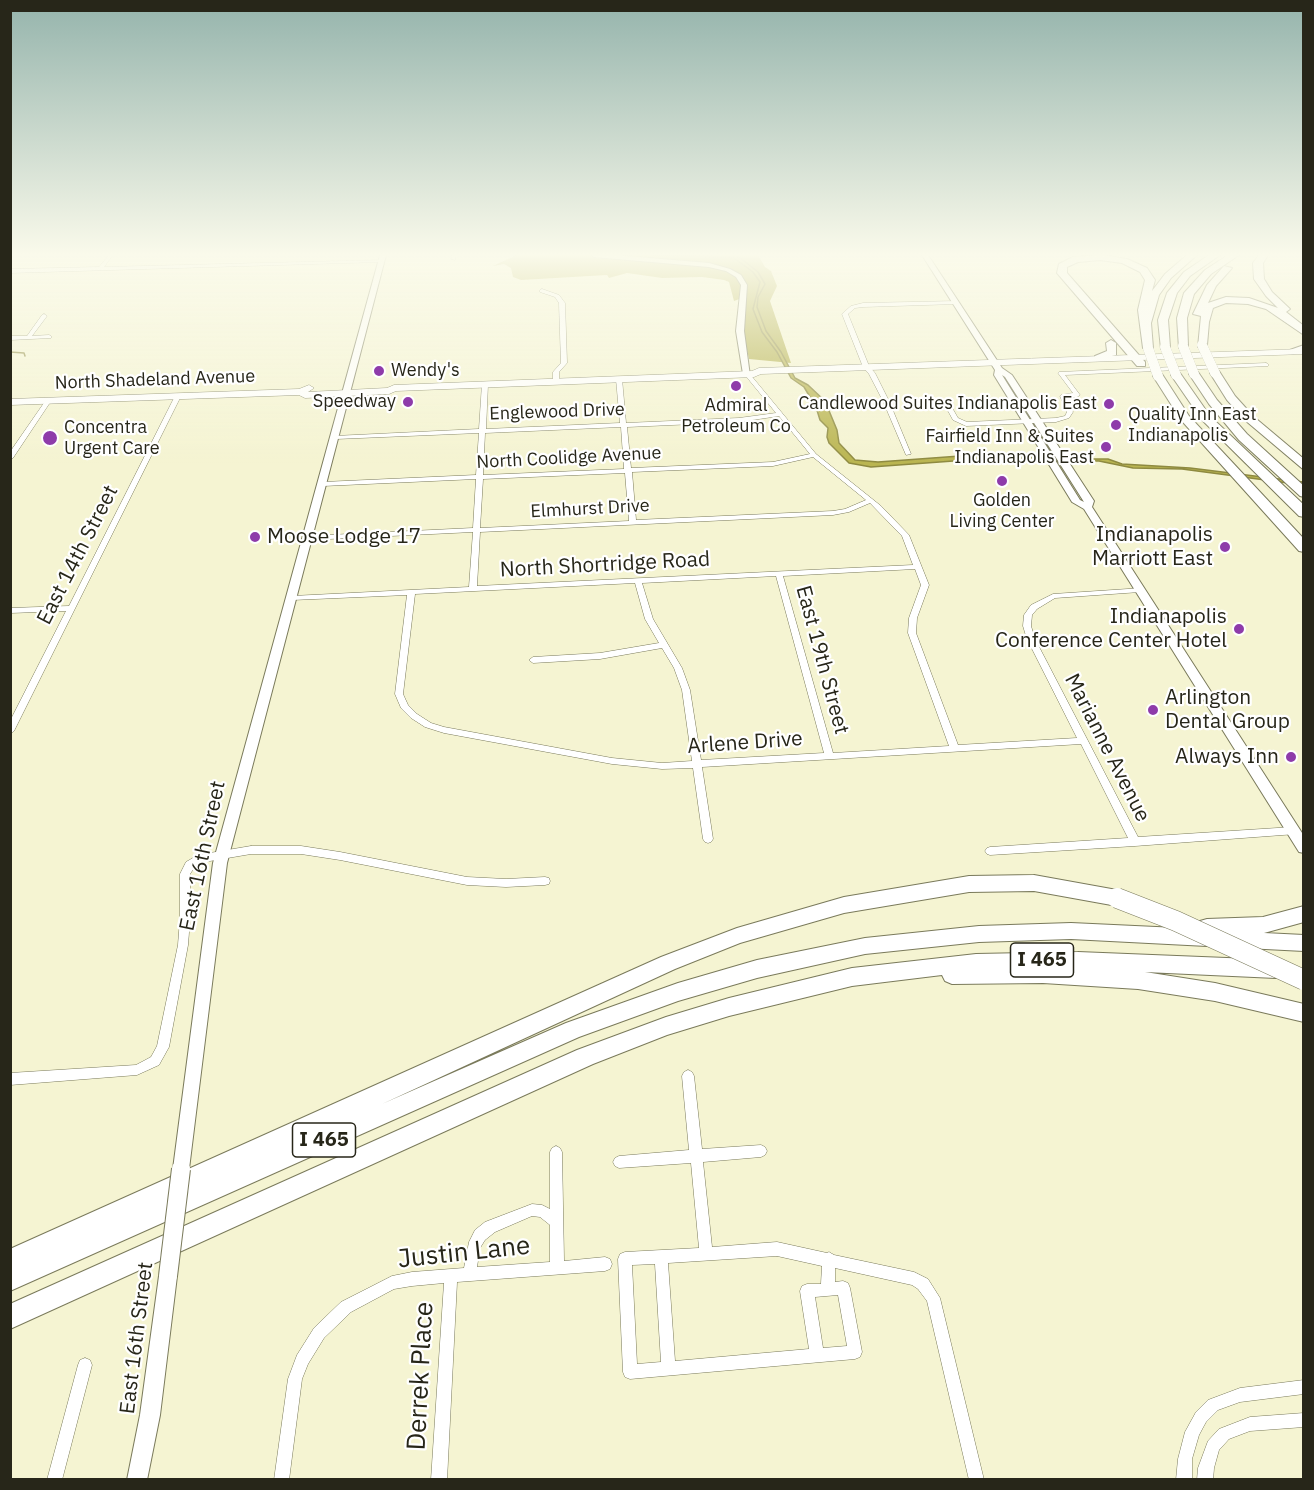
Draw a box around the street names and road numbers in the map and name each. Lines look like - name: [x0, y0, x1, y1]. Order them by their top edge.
- street label: North Shadeland Avenue: [54, 366, 256, 394]
- street label: Englewood Drive: [489, 399, 625, 425]
- street label: North Coolidge Avenue: [476, 442, 662, 474]
- street label: East 14th Street: [32, 481, 124, 629]
- street label: Elmhurst Drive: [530, 495, 650, 523]
- street label: North Shortridge Road: [499, 547, 711, 583]
- street label: East 19th Street: [790, 583, 854, 737]
- street label: Marianne Avenue: [1059, 670, 1155, 826]
- street label: Arlene Drive: [686, 726, 804, 760]
- street label: East 16th Street: [175, 779, 231, 933]
- road number: I 465: [1010, 943, 1074, 977]
- road number: I 465: [292, 1123, 356, 1157]
- street label: Justin Lane: [396, 1231, 532, 1275]
- street label: East 16th Street: [115, 1261, 159, 1415]
- street label: Derrek Place: [402, 1301, 440, 1451]

